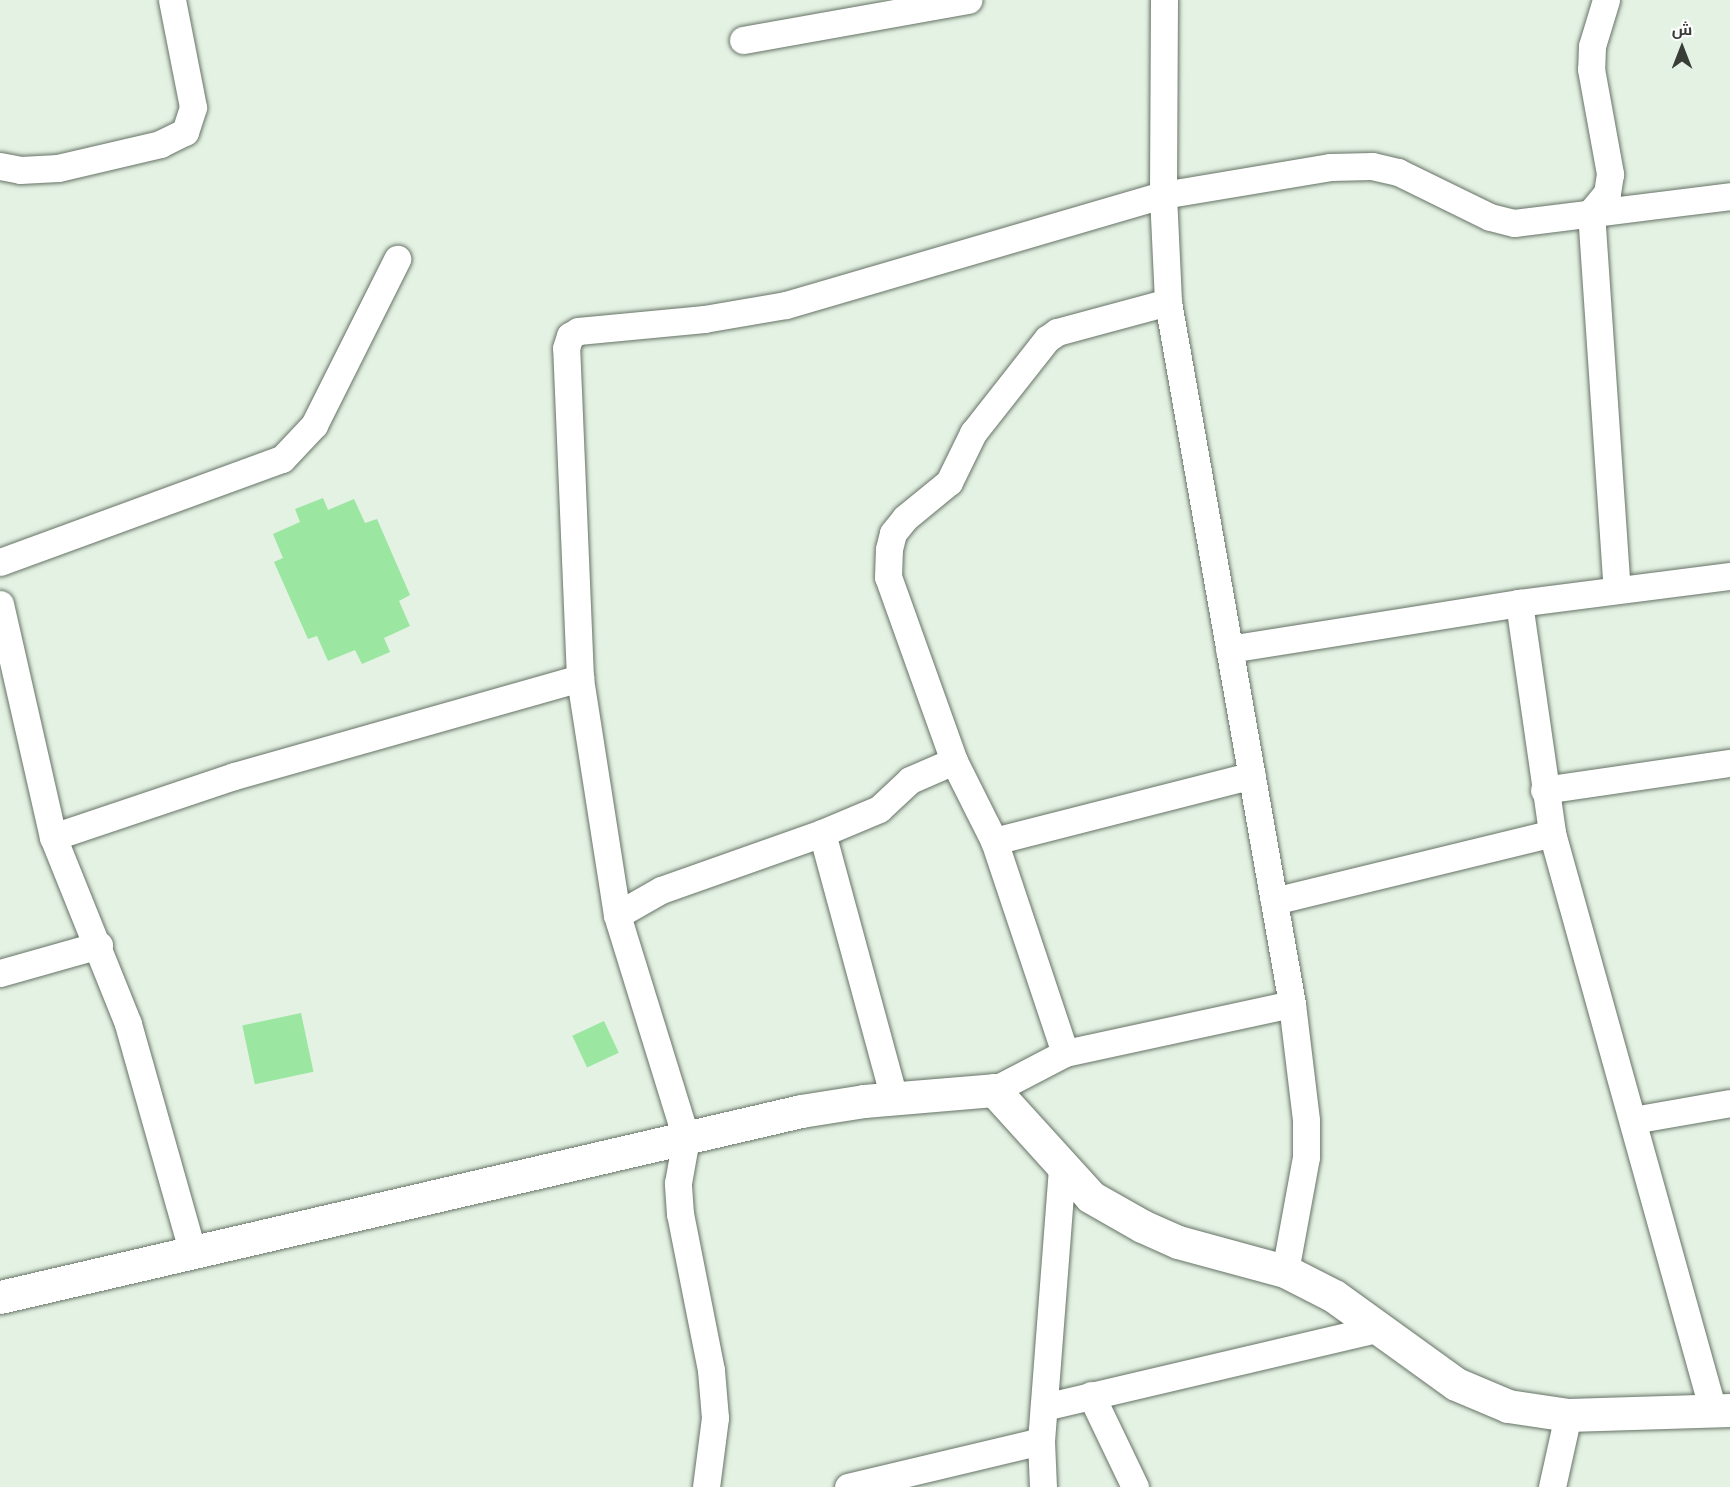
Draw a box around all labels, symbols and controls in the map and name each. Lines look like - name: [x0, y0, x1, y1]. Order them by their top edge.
- north arrow: [1652, 18, 1712, 78]
- text: ش: [1672, 20, 1692, 39]

